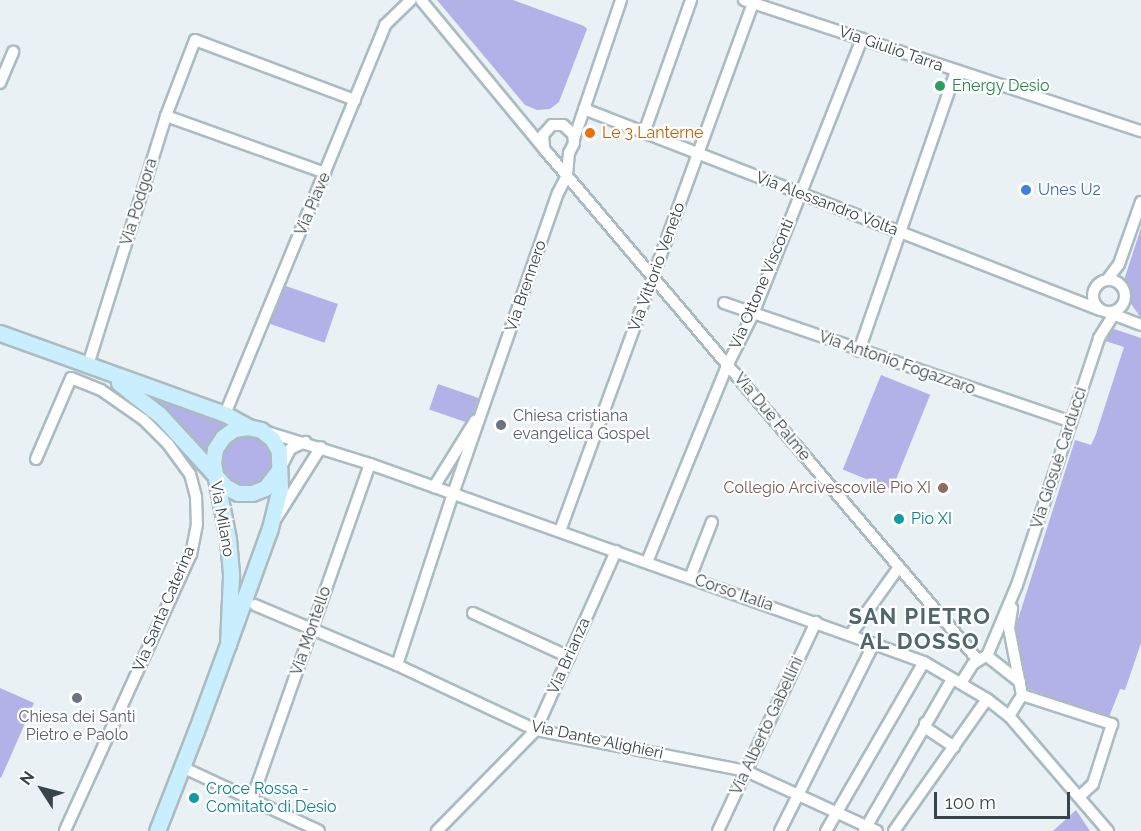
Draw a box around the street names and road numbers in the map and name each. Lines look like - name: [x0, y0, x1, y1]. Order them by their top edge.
- street label: Via Giulio Tarra: [836, 22, 946, 76]
- street label: Via Podgora: [117, 156, 161, 248]
- street label: Via Alessandro Volta: [753, 168, 901, 240]
- street label: Via Piave: [291, 170, 335, 238]
- street label: Via Vittorio Veneto: [625, 199, 689, 335]
- street label: Via Ottone Visconti: [726, 216, 798, 352]
- street label: Via Brennero: [501, 238, 551, 334]
- street label: Via Antonio Fogazzaro: [816, 327, 978, 399]
- street label: Via Due Palme: [730, 369, 814, 465]
- street label: Via Giosuè Carducci: [1027, 385, 1091, 531]
- street label: Via Milano: [206, 480, 238, 558]
- street label: Via Santa Caterina: [129, 543, 199, 675]
- street label: Corso Italia: [692, 571, 776, 615]
- street label: Via Montello: [287, 584, 335, 678]
- street label: Via Brianza: [544, 615, 594, 697]
- street label: Via Alberto Gabellini: [727, 654, 807, 798]
- street label: Via Dante Alighieri: [529, 717, 665, 763]

